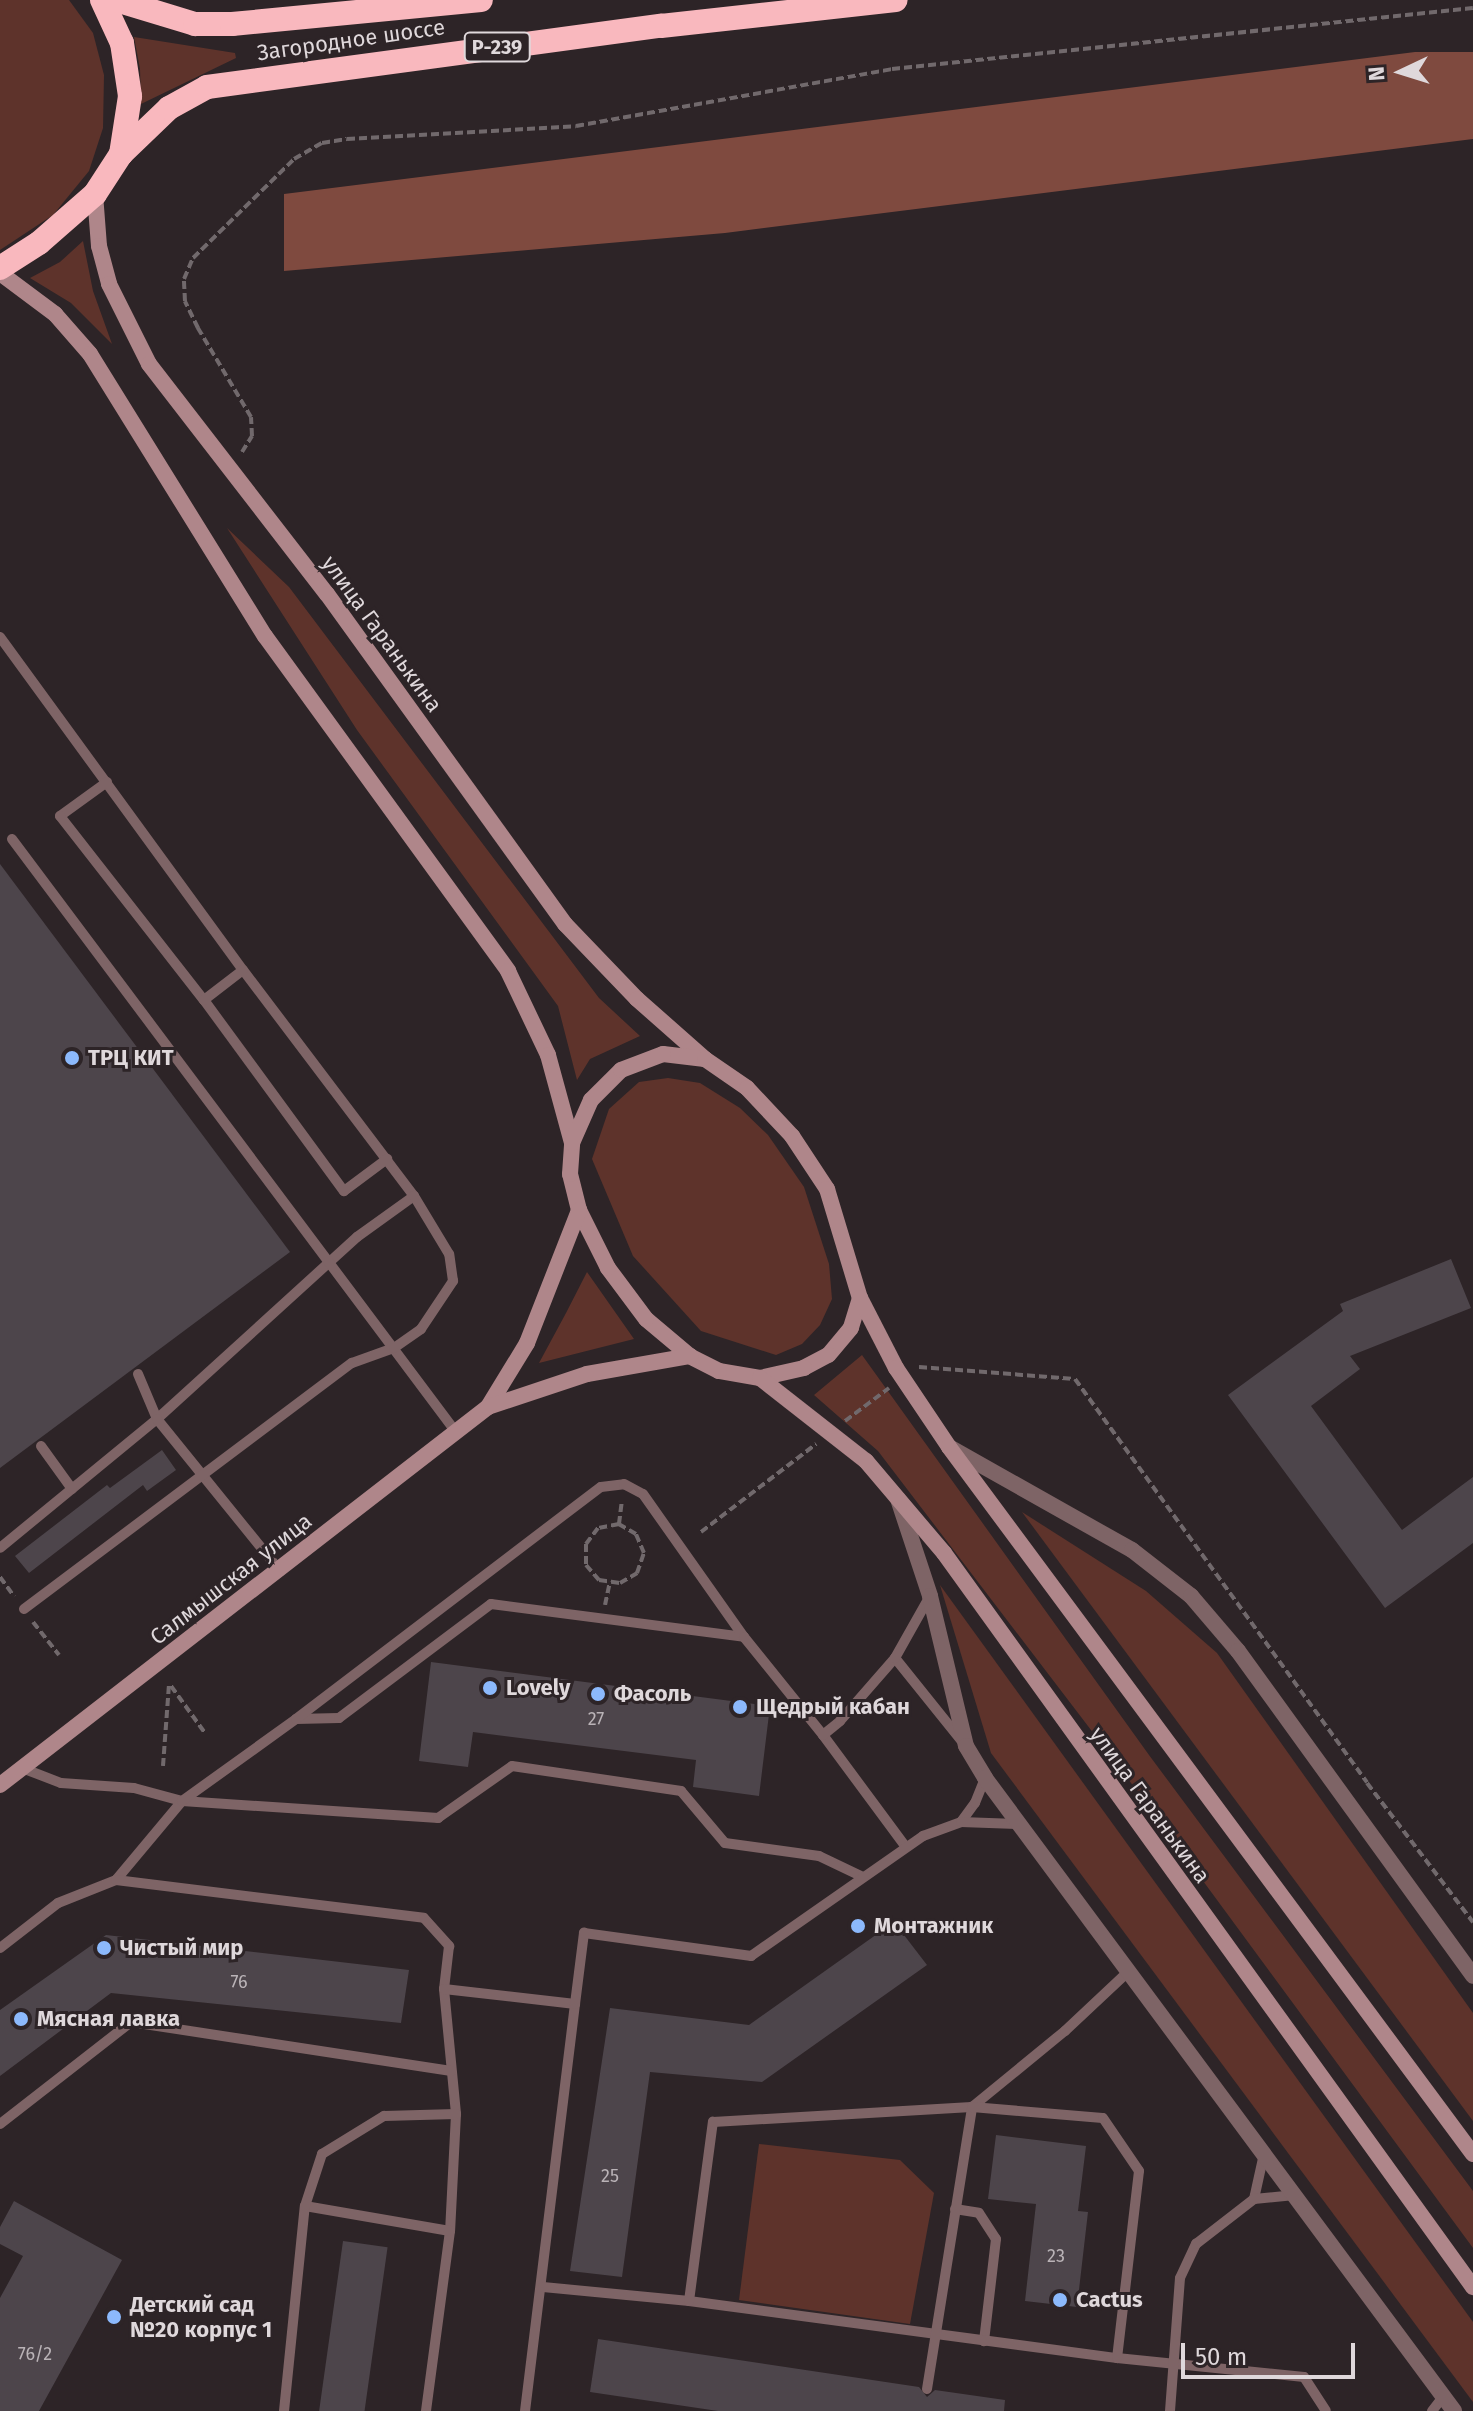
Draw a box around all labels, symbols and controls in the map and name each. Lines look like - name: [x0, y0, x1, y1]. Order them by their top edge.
- street label: Загородное шоссе: [255, 14, 447, 66]
- road number: Р-239: [463, 31, 531, 63]
- north arrow: [1361, 32, 1441, 112]
- text: N: [1363, 65, 1391, 82]
- street label: улица Гаранькина: [316, 551, 448, 717]
- place label: ТРЦ КИТ: [88, 1045, 174, 1071]
- marker: ТРЦ КИТ: [63, 1049, 81, 1067]
- street label: Салмышская улица: [145, 1508, 317, 1650]
- place label: Lovely: [506, 1675, 570, 1701]
- marker: Lovely: [481, 1679, 499, 1697]
- place label: Фасоль: [614, 1681, 691, 1707]
- marker: Фасоль: [589, 1685, 607, 1703]
- place label: Щедрый кабан: [756, 1694, 910, 1720]
- marker: Щедрый кабан: [731, 1698, 749, 1716]
- house number: 27: [588, 1708, 604, 1730]
- street label: улица Гаранькина: [1084, 1722, 1216, 1888]
- place label: Монтажник: [874, 1913, 993, 1939]
- marker: Монтажник: [849, 1917, 867, 1935]
- place label: Чистый мир: [120, 1935, 243, 1961]
- marker: Чистый мир: [95, 1939, 113, 1957]
- house number: 76: [230, 1971, 248, 1993]
- place label: Мясная лавка: [37, 2006, 180, 2032]
- marker: Мясная лавка: [12, 2010, 30, 2028]
- house number: 25: [601, 2165, 619, 2187]
- house number: 23: [1047, 2245, 1065, 2267]
- place label: Cactus: [1076, 2287, 1143, 2313]
- place label: Детский сад №20 корпус 1: [130, 2291, 272, 2342]
- marker: Cactus: [1051, 2291, 1069, 2309]
- marker: Детский сад №20 корпус 1: [105, 2308, 123, 2326]
- scale bar: [1185, 2327, 1359, 2377]
- house number: 76/2: [18, 2343, 52, 2365]
- text: 50 m: [1195, 2343, 1247, 2371]

